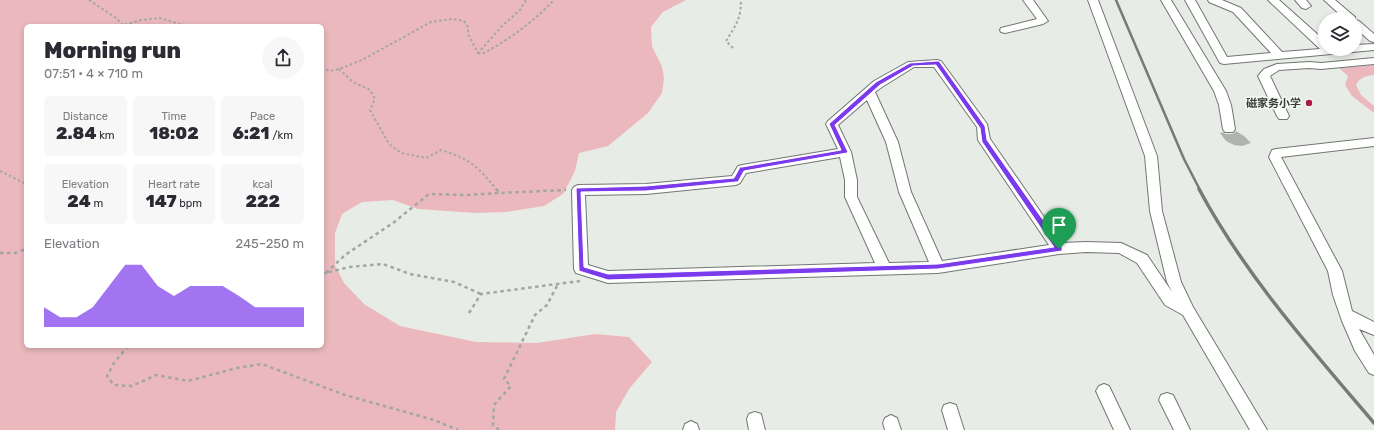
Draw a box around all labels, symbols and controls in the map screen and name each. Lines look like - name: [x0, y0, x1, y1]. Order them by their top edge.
- map controls: [1318, 12, 1362, 56]
- button: layers: [1318, 12, 1362, 56]
- text: Morning run: [44, 37, 181, 64]
- button: share: [262, 37, 304, 79]
- text: 07:51 · 4 × 710 m: [44, 66, 143, 81]
- place label: 磁家务小学: [1246, 97, 1301, 110]
- marker: 磁家务小学: [1304, 98, 1314, 108]
- text: Distance: [63, 110, 108, 123]
- text: Time: [162, 110, 186, 123]
- text: Pace: [250, 110, 275, 123]
- text: 2.84: [56, 123, 96, 143]
- text: 18:02: [149, 123, 199, 143]
- text: 6:21: [232, 123, 269, 143]
- text: km: [96, 129, 115, 142]
- text: /km: [269, 129, 293, 142]
- text: Elevation: [62, 178, 109, 191]
- text: Heart rate: [148, 178, 200, 191]
- text: kcal: [253, 178, 273, 191]
- text: 24: [67, 191, 91, 211]
- text: 147: [146, 191, 177, 211]
- text: 222: [245, 191, 280, 211]
- text: m: [91, 197, 103, 210]
- text: bpm: [177, 197, 202, 210]
- pin: [1042, 208, 1076, 249]
- icon: arrive: [1048, 214, 1070, 236]
- text: Elevation: [44, 236, 100, 251]
- text: 245–250 m: [235, 236, 304, 251]

